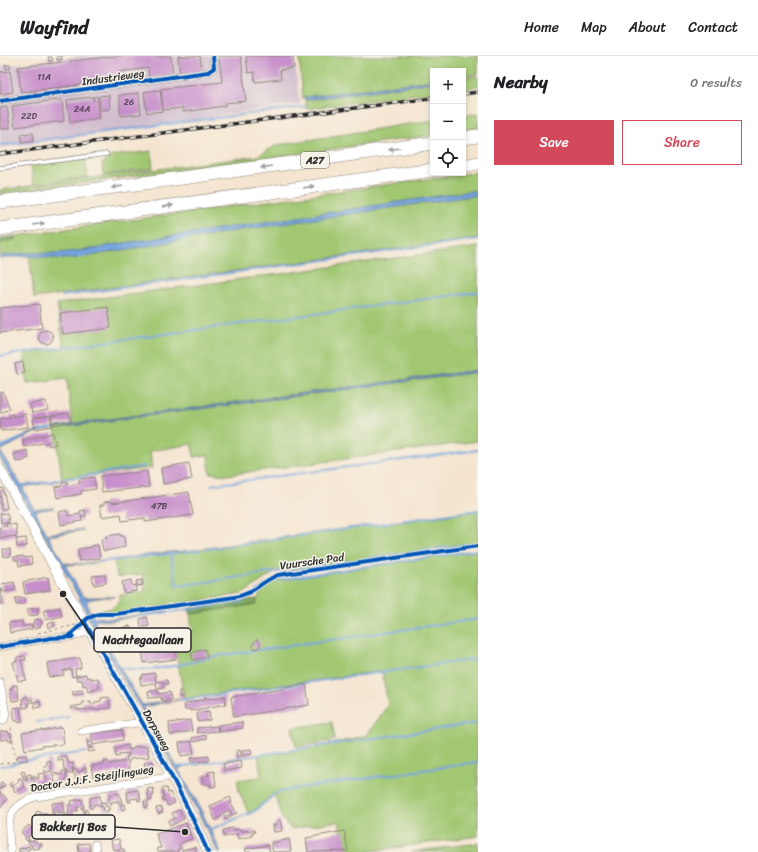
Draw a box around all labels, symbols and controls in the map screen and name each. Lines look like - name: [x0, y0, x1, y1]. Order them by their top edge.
- text: Wayfind: [20, 11, 88, 44]
- text: Home: [524, 15, 559, 40]
- text: Map: [581, 15, 607, 40]
- text: About: [629, 15, 666, 40]
- text: Contact: [688, 15, 738, 40]
- street label: Industrieweg: [80, 64, 146, 91]
- text: Nearby: [494, 67, 548, 97]
- map controls: [430, 68, 466, 176]
- button: +: [430, 68, 466, 104]
- house number: 11A: [37, 69, 51, 85]
- text: 0 results: [690, 71, 742, 94]
- house number: 26: [124, 94, 134, 110]
- house number: 24A: [74, 101, 90, 117]
- button: −: [430, 104, 466, 140]
- house number: 22D: [21, 108, 37, 124]
- button: Save: [494, 120, 614, 165]
- button: Share: [622, 120, 742, 165]
- button: locate: [430, 140, 466, 176]
- one-way arrow: [388, 146, 401, 152]
- road number: A27: [301, 152, 329, 168]
- one-way arrow: [260, 164, 272, 170]
- one-way arrow: [110, 184, 123, 190]
- one-way arrow: [303, 184, 315, 190]
- one-way arrow: [161, 203, 174, 209]
- one-way arrow: [33, 220, 45, 227]
- house number: 47B: [151, 498, 168, 514]
- street label: Vuursche Pad: [279, 547, 347, 575]
- callout: Nachtegaallaan: [94, 628, 191, 652]
- text: Nachtegaallaan: [101, 629, 184, 651]
- street label: Dorpsweg: [137, 706, 176, 755]
- street label: Doctor J.J.F. Steijlingweg: [29, 759, 156, 798]
- callout: Bakkerij Bos: [32, 815, 115, 839]
- text: Bakkerij Bos: [40, 816, 107, 838]

